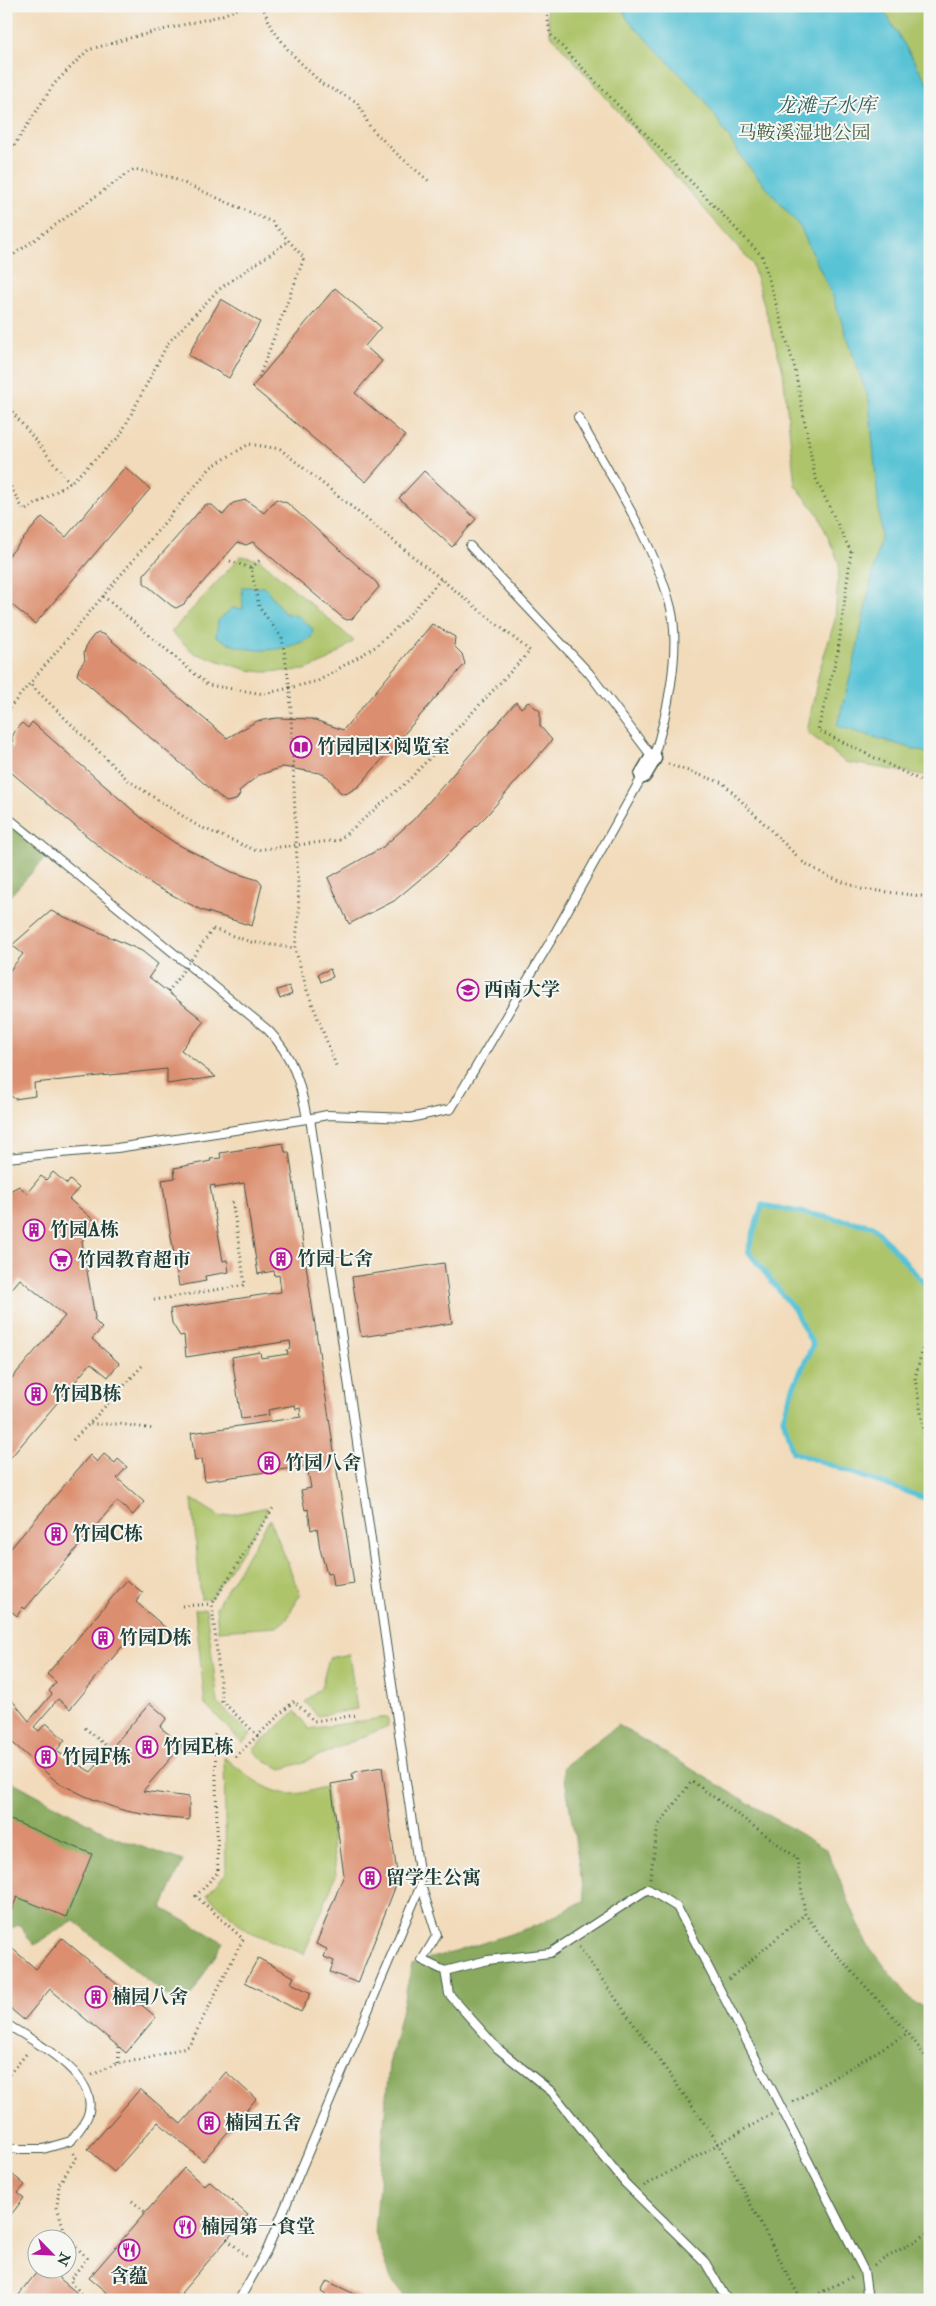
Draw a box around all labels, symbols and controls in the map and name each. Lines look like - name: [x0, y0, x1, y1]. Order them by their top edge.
- water label: 龙滩子水库: [776, 93, 879, 118]
- park label: 马鞍溪湿地公园: [737, 121, 871, 145]
- library icon: 竹园园区阅览室: [289, 735, 313, 759]
- place label: 竹园园区阅览室: [317, 735, 450, 759]
- school or university icon: 西南大学: [456, 978, 480, 1002]
- place label: 西南大学: [484, 978, 560, 1002]
- building icon: 竹园A栋: [22, 1218, 46, 1242]
- place label: 竹园A栋: [50, 1218, 119, 1242]
- building icon: 竹园七舍: [269, 1247, 293, 1271]
- place label: 竹园七舍: [297, 1247, 373, 1271]
- supermarket icon: 竹园教育超市: [49, 1248, 73, 1272]
- place label: 竹园教育超市: [77, 1248, 191, 1272]
- building icon: 竹园B栋: [24, 1382, 48, 1406]
- place label: 竹园B栋: [52, 1382, 121, 1406]
- building icon: 竹园八舍: [257, 1451, 281, 1475]
- place label: 竹园八舍: [285, 1451, 361, 1475]
- building icon: 竹园C栋: [44, 1522, 68, 1546]
- place label: 竹园C栋: [72, 1522, 143, 1546]
- building icon: 竹园D栋: [91, 1626, 115, 1650]
- place label: 竹园D栋: [119, 1626, 191, 1650]
- building icon: 竹园E栋: [135, 1735, 159, 1759]
- place label: 竹园E栋: [163, 1735, 234, 1759]
- building icon: 竹园F栋: [34, 1745, 58, 1769]
- place label: 竹园F栋: [62, 1745, 131, 1769]
- building icon: 留学生公寓: [358, 1866, 382, 1890]
- place label: 留学生公寓: [386, 1866, 481, 1890]
- building icon: 楠园八舍: [84, 1985, 108, 2009]
- place label: 楠园八舍: [112, 1985, 188, 2009]
- building icon: 楠园五舍: [197, 2111, 221, 2135]
- place label: 楠园五舍: [225, 2111, 301, 2135]
- restaurant icon: 楠园第一食堂: [173, 2215, 197, 2239]
- place label: 楠园第一食堂: [201, 2215, 315, 2239]
- north arrow: [28, 2228, 78, 2278]
- restaurant icon: 含蕴: [117, 2238, 141, 2262]
- text: N: [53, 2249, 74, 2269]
- place label: 含蕴: [110, 2264, 148, 2288]

